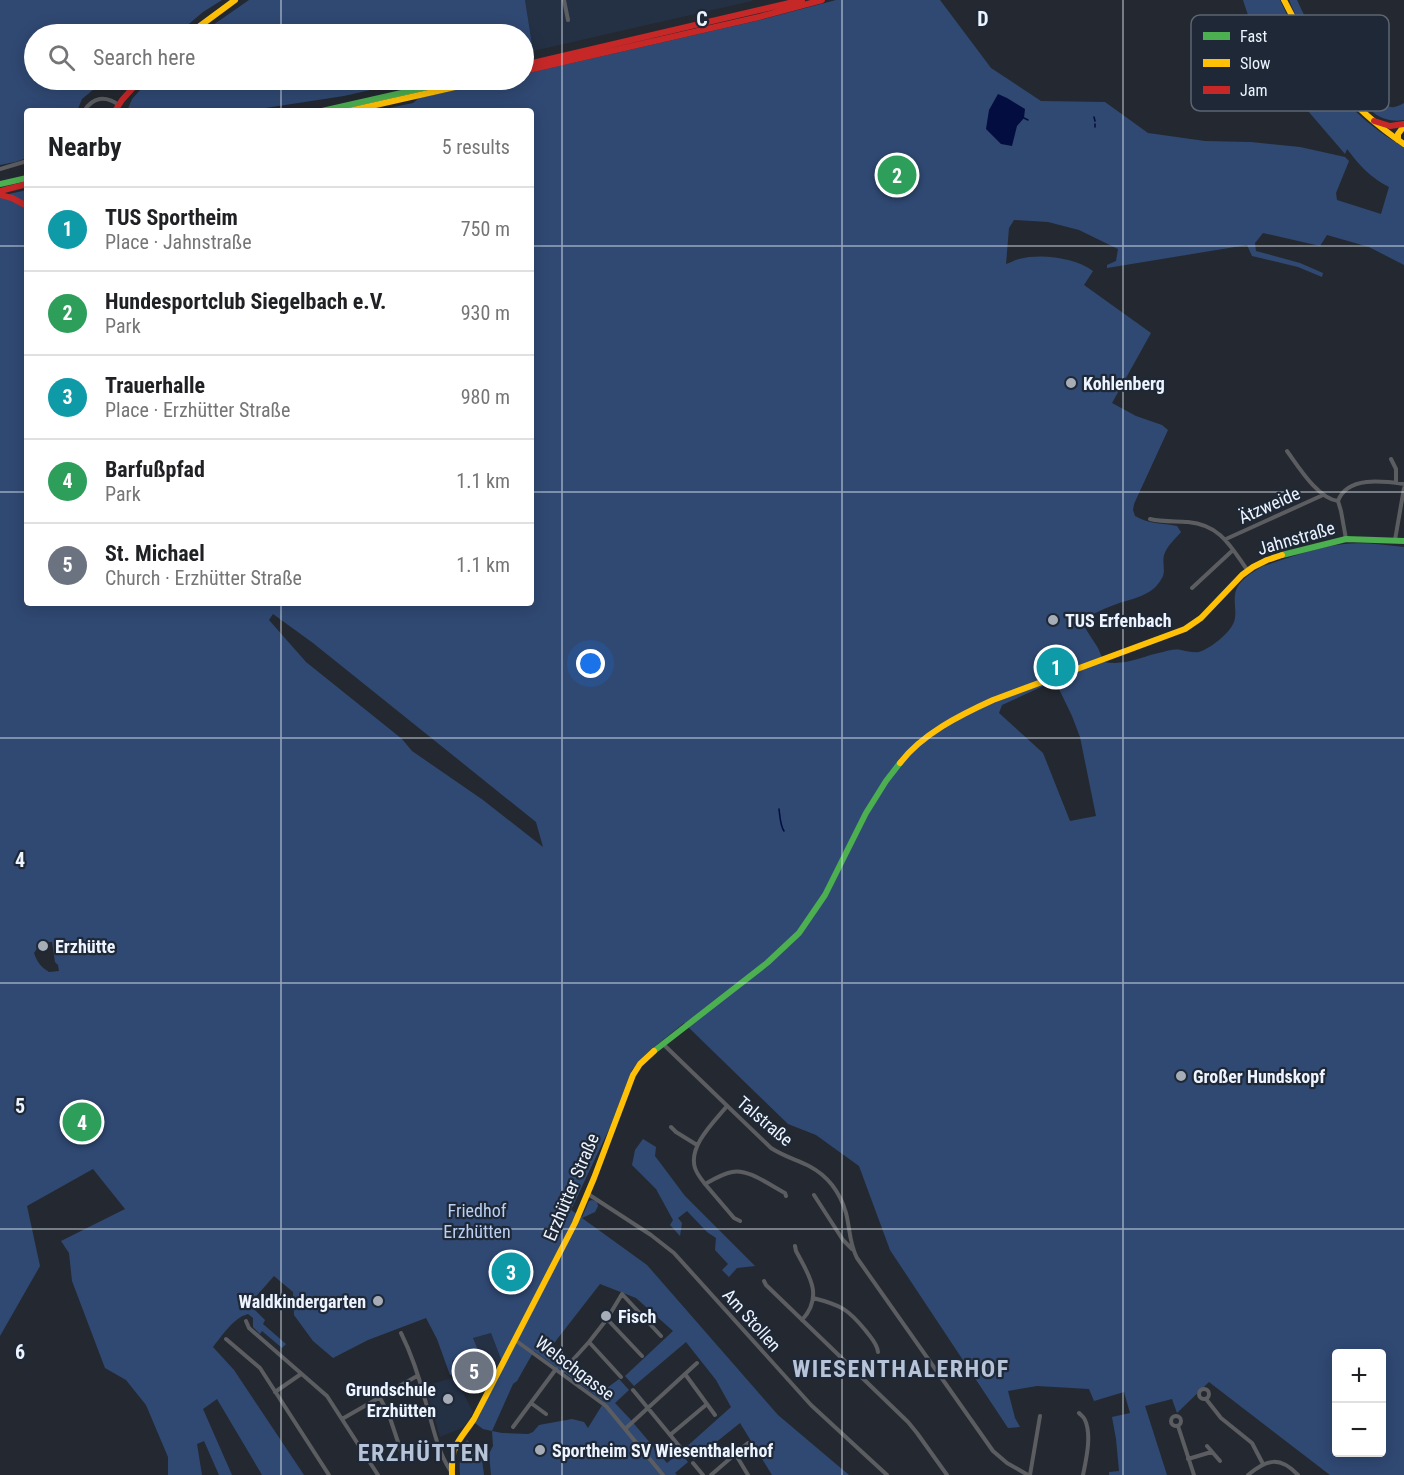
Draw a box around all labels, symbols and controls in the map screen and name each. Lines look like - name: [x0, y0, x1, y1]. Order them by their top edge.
- text: C: [696, 7, 708, 31]
- text: D: [977, 7, 989, 31]
- legend: [1191, 15, 1389, 111]
- search box: [24, 24, 534, 90]
- text: Fast: [1240, 27, 1267, 46]
- icon: search: [45, 41, 78, 74]
- text: Search here: [93, 45, 195, 70]
- text: Slow: [1240, 54, 1270, 73]
- text: Jam: [1240, 81, 1267, 100]
- text: Nearby: [48, 132, 122, 162]
- text: 5 results: [442, 135, 510, 159]
- pin: 2: [878, 152, 916, 198]
- text: TUS Sportheim: [105, 205, 238, 230]
- text: 1: [62, 217, 73, 241]
- text: 750 m: [461, 217, 510, 241]
- text: Place · Jahnstraße: [105, 230, 252, 254]
- text: Hundesportclub Siegelbach e.V.: [105, 289, 387, 314]
- text: 2: [62, 301, 73, 325]
- text: 930 m: [461, 301, 510, 325]
- text: Park: [105, 314, 141, 338]
- text: Trauerhalle: [105, 373, 205, 398]
- place label: Kohlenberg: [1083, 373, 1165, 394]
- marker: Kohlenberg: [1064, 376, 1078, 390]
- text: 3: [62, 385, 73, 409]
- text: 980 m: [461, 385, 510, 409]
- text: Place · Erzhütter Straße: [105, 398, 290, 422]
- text: Barfußpfad: [105, 457, 205, 482]
- text: 4: [62, 469, 73, 493]
- text: 1.1 km: [456, 469, 510, 493]
- text: Park: [105, 482, 141, 506]
- street label: Ätzweide: [1235, 482, 1303, 528]
- street label: Jahnstraße: [1255, 517, 1337, 559]
- text: St. Michael: [105, 541, 205, 566]
- text: 5: [62, 553, 73, 577]
- text: 1.1 km: [456, 553, 510, 577]
- text: Church · Erzhütter Straße: [105, 566, 302, 590]
- place label: TUS Erfenbach: [1065, 610, 1172, 631]
- marker: TUS Erfenbach: [1046, 613, 1060, 627]
- pin: 1: [1036, 644, 1076, 690]
- your location: [576, 649, 605, 678]
- text: 4: [15, 848, 25, 872]
- place label: Erzhütte: [55, 936, 116, 957]
- marker: Erzhütte: [36, 939, 50, 953]
- place label: Großer Hundskopf: [1193, 1066, 1325, 1087]
- marker: Großer Hundskopf: [1174, 1069, 1188, 1083]
- street label: Talstraße: [733, 1092, 797, 1150]
- text: 5: [15, 1094, 25, 1118]
- pin: 4: [62, 1100, 101, 1144]
- street label: Erzhütter Straße: [539, 1130, 603, 1244]
- park label: Friedhof Erzhütten: [443, 1200, 511, 1242]
- pin: 3: [492, 1250, 530, 1294]
- street label: Am Stollen: [718, 1284, 786, 1356]
- place label: Waldkindergarten: [239, 1291, 366, 1312]
- marker: Waldkindergarten: [371, 1294, 385, 1308]
- place label: Fisch: [618, 1306, 656, 1327]
- marker: Fisch: [599, 1309, 613, 1323]
- street label: Welschgasse: [531, 1331, 619, 1405]
- text: 6: [15, 1340, 25, 1364]
- pin: 5: [454, 1348, 494, 1394]
- map controls: [1332, 1349, 1386, 1457]
- button: +: [1332, 1349, 1386, 1403]
- district label: WIESENTHALERHOF: [792, 1355, 1010, 1383]
- place label: Grundschule Erzhütten: [346, 1379, 436, 1421]
- marker: Grundschule Erzhütten: [441, 1392, 455, 1406]
- button: −: [1332, 1403, 1386, 1457]
- district label: ERZHÜTTEN: [358, 1439, 490, 1467]
- place label: Sportheim SV Wiesenthalerhof: [552, 1440, 773, 1461]
- marker: Sportheim SV Wiesenthalerhof: [533, 1443, 547, 1457]

